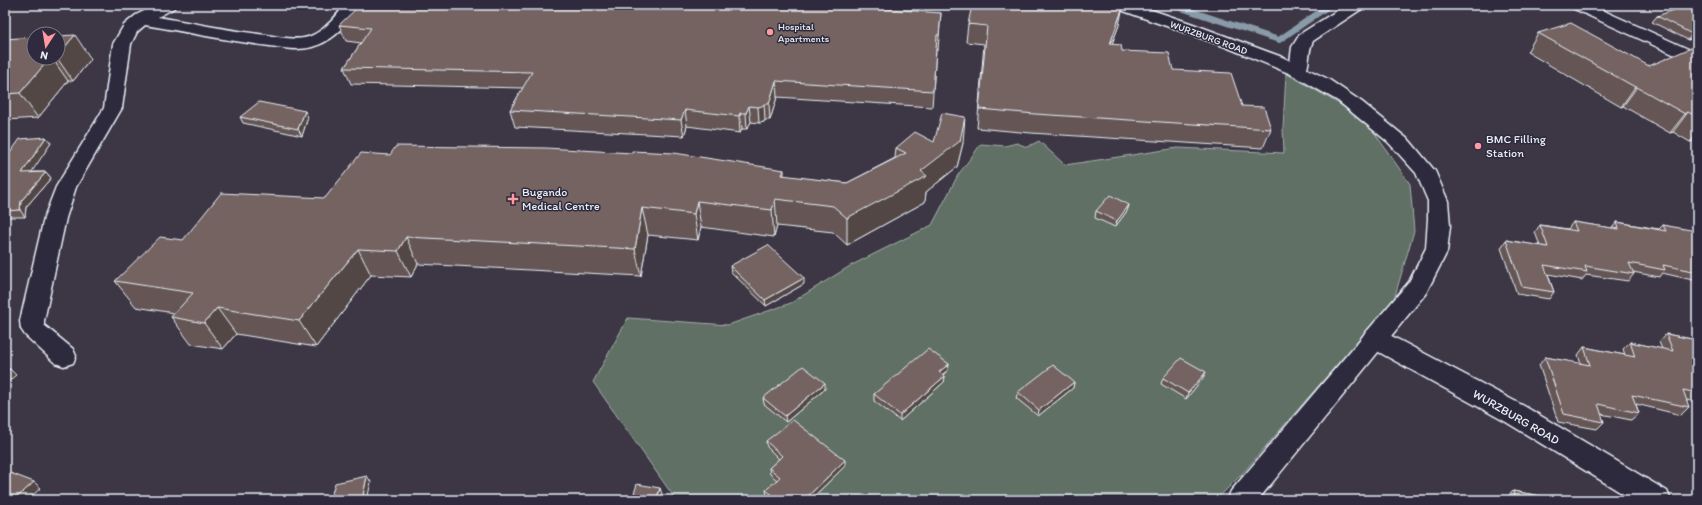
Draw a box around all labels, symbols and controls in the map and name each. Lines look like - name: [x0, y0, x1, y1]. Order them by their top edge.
- street label: WURZBURG ROAD: [1168, 17, 1249, 58]
- place label: Hospital Apartments: [778, 20, 830, 45]
- north arrow: [26, 26, 66, 66]
- marker: Hospital Apartments: [765, 27, 775, 37]
- text: N: [39, 48, 49, 62]
- place label: BMC Filling Station: [1486, 132, 1547, 160]
- marker: BMC Filling Station: [1473, 141, 1483, 151]
- place label: Bugando Medical Centre: [522, 185, 600, 213]
- marker: Bugando Medical Centre: [507, 193, 519, 205]
- street label: WURZBURG ROAD: [1470, 386, 1562, 448]

